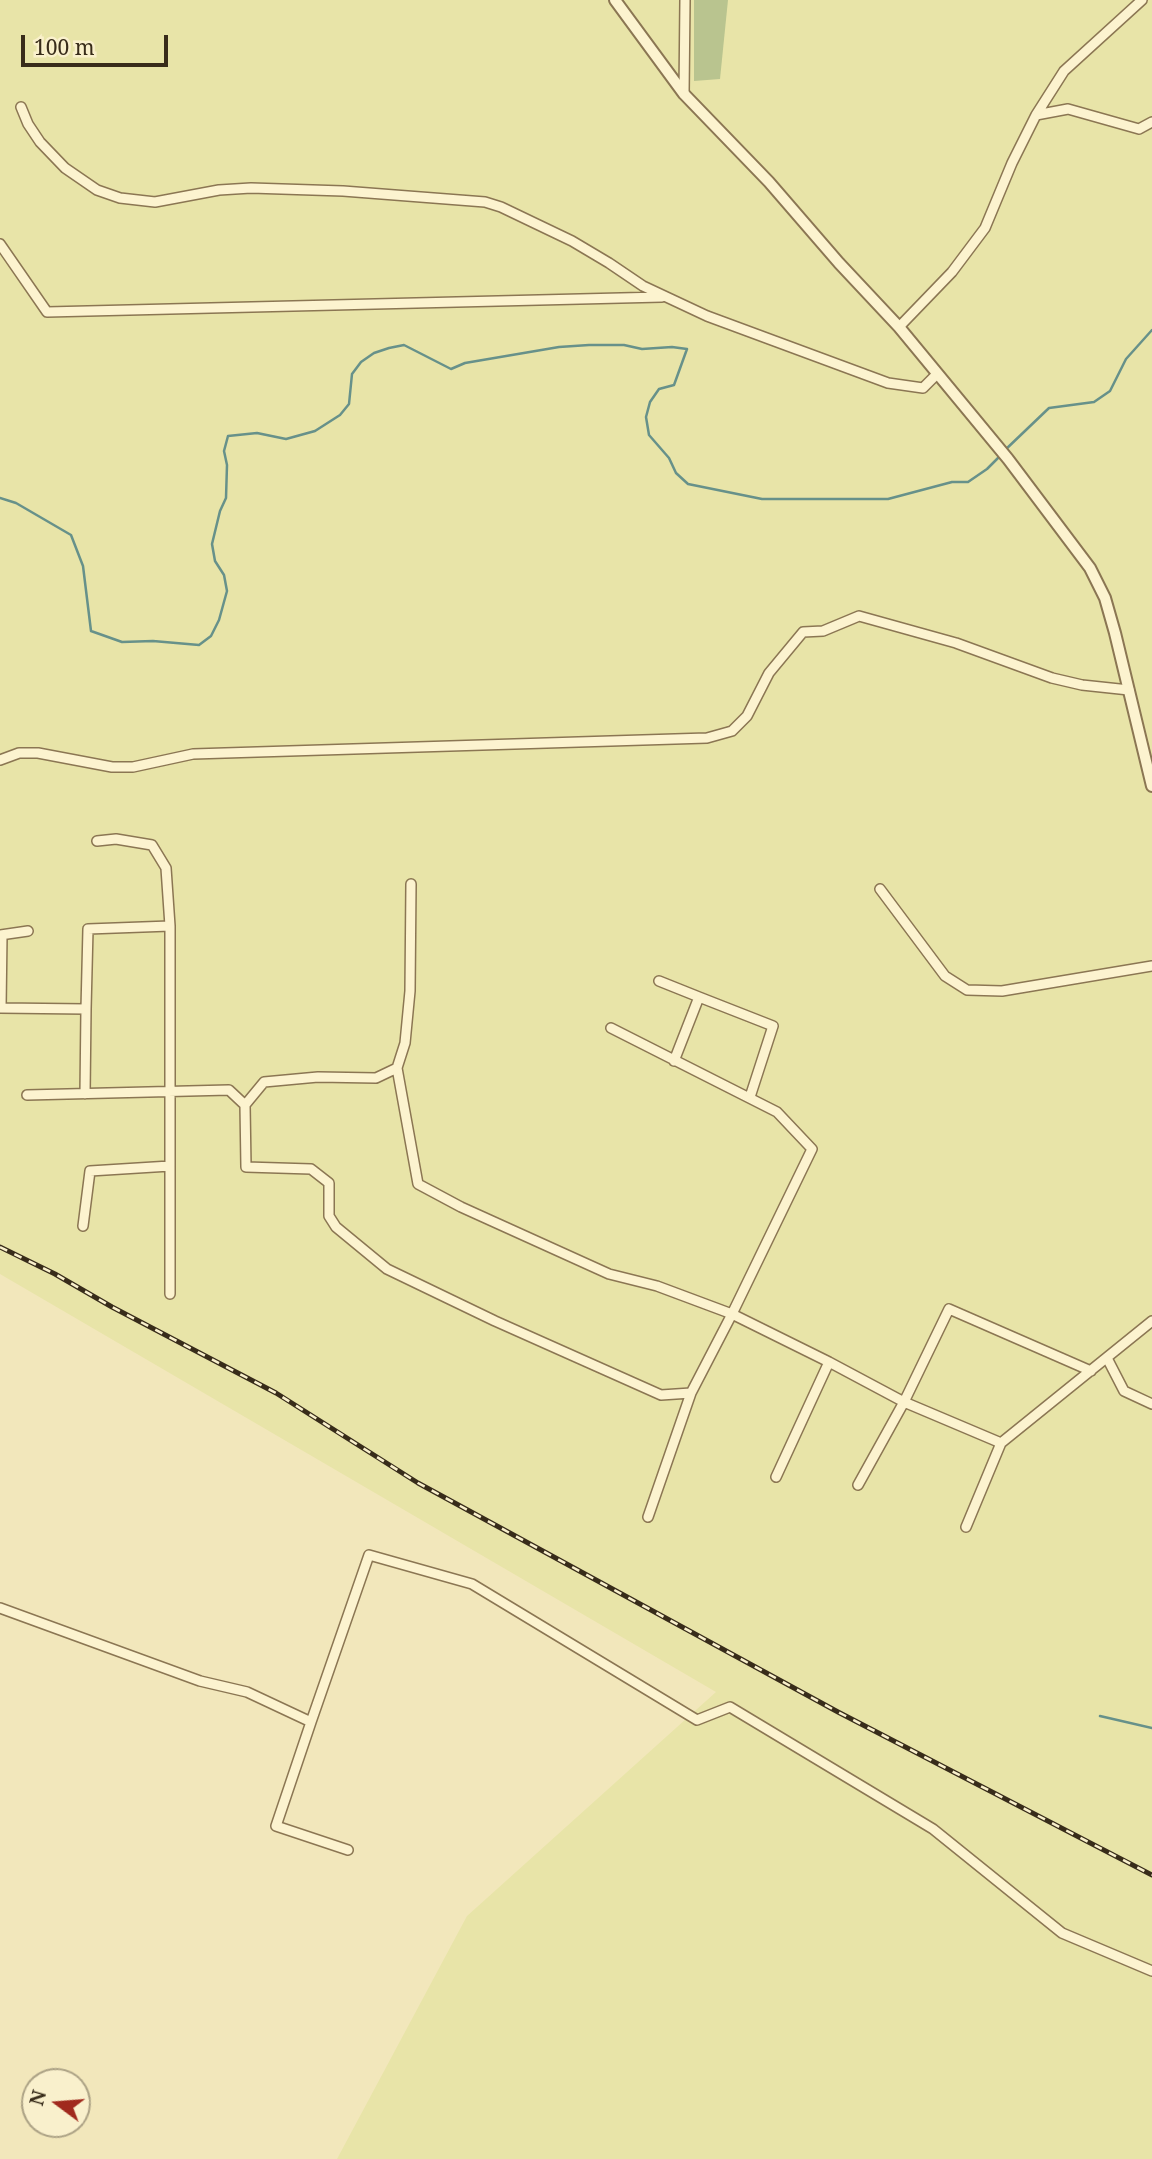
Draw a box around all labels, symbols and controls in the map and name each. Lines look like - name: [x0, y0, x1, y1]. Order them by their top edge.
- scale bar: [24, 21, 172, 65]
- text: 100 m: [34, 33, 95, 61]
- north arrow: [21, 2068, 91, 2138]
- text: N: [23, 2087, 52, 2109]

